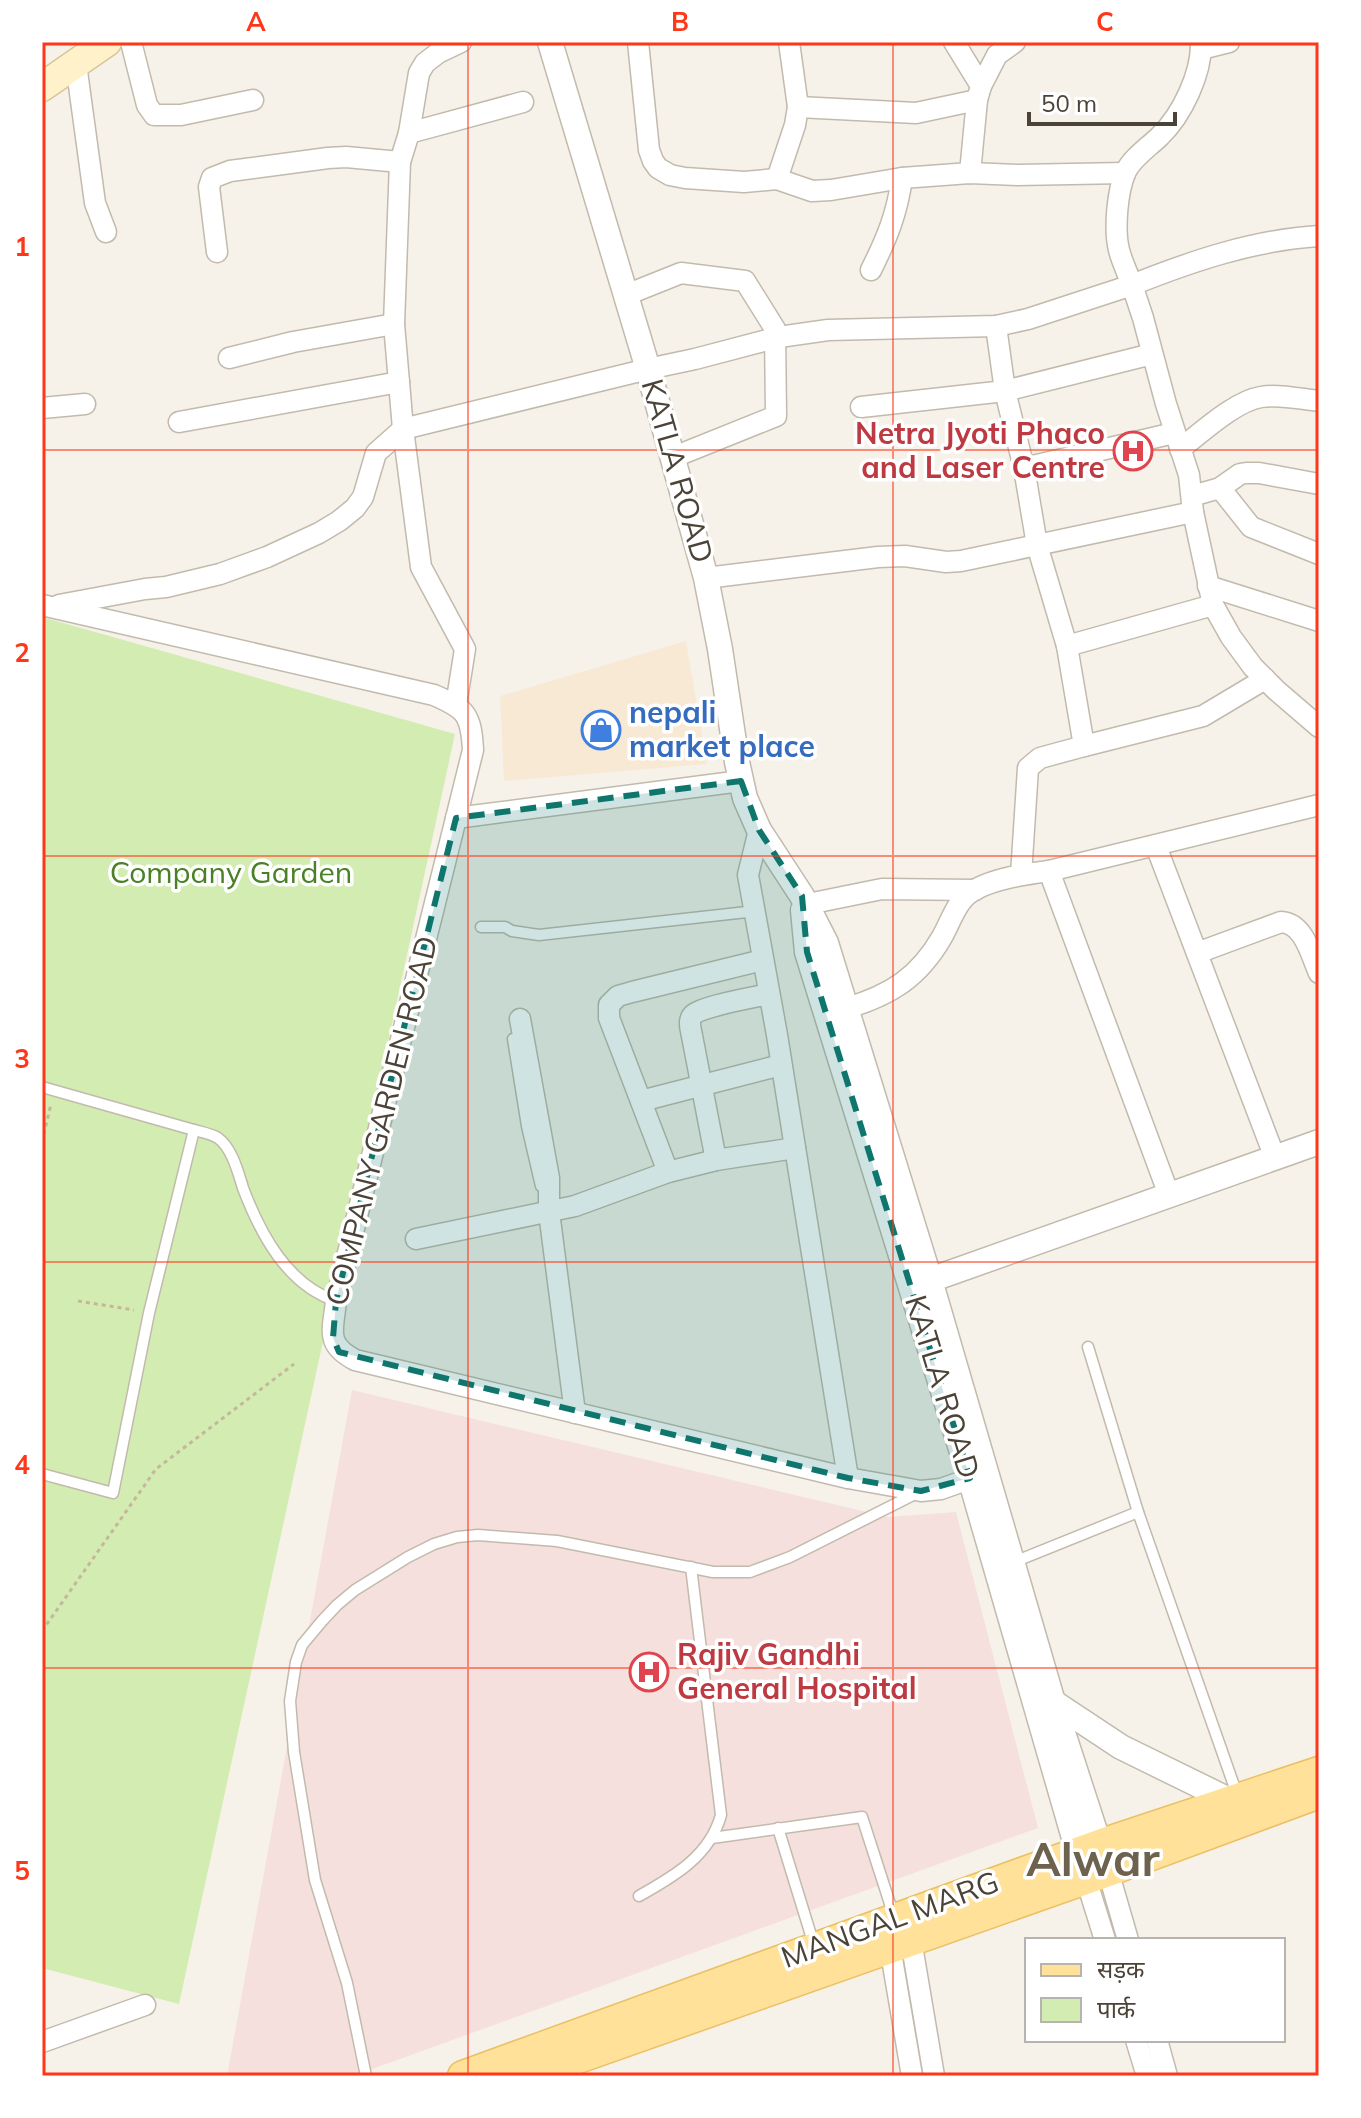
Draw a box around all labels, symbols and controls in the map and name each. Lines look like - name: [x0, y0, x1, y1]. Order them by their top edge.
- text: A: [246, 5, 266, 38]
- text: B: [671, 5, 689, 38]
- text: C: [1096, 5, 1114, 38]
- scale bar: [1029, 76, 1175, 126]
- text: 50 m: [1041, 88, 1097, 118]
- text: 1: [14, 230, 30, 263]
- street label: KATLA ROAD: [634, 374, 722, 567]
- place label: Netra Jyoti Phaco and Laser Centre: [855, 414, 1105, 486]
- hospital icon: Netra Jyoti Phaco and Laser Centre: [1112, 430, 1154, 472]
- text: 2: [14, 636, 30, 669]
- place label: nepali market place: [629, 693, 815, 765]
- shop icon: nepali market place: [580, 709, 622, 751]
- park label: Company Garden: [110, 853, 352, 891]
- street label: COMPANY GARDEN ROAD: [317, 932, 445, 1309]
- text: 3: [14, 1042, 30, 1075]
- street label: KATLA ROAD: [897, 1291, 989, 1483]
- text: 4: [14, 1448, 30, 1481]
- place label: Rajiv Gandhi General Hospital: [677, 1635, 917, 1707]
- hospital icon: Rajiv Gandhi General Hospital: [628, 1651, 670, 1693]
- district label: Alwar: [1026, 1830, 1160, 1888]
- text: 5: [14, 1854, 30, 1887]
- street label: MANGAL MARG: [776, 1862, 1004, 1976]
- legend: [1025, 1938, 1285, 2042]
- text: सड़क: [1097, 1954, 1145, 1984]
- text: पार्क: [1097, 1994, 1136, 2024]

